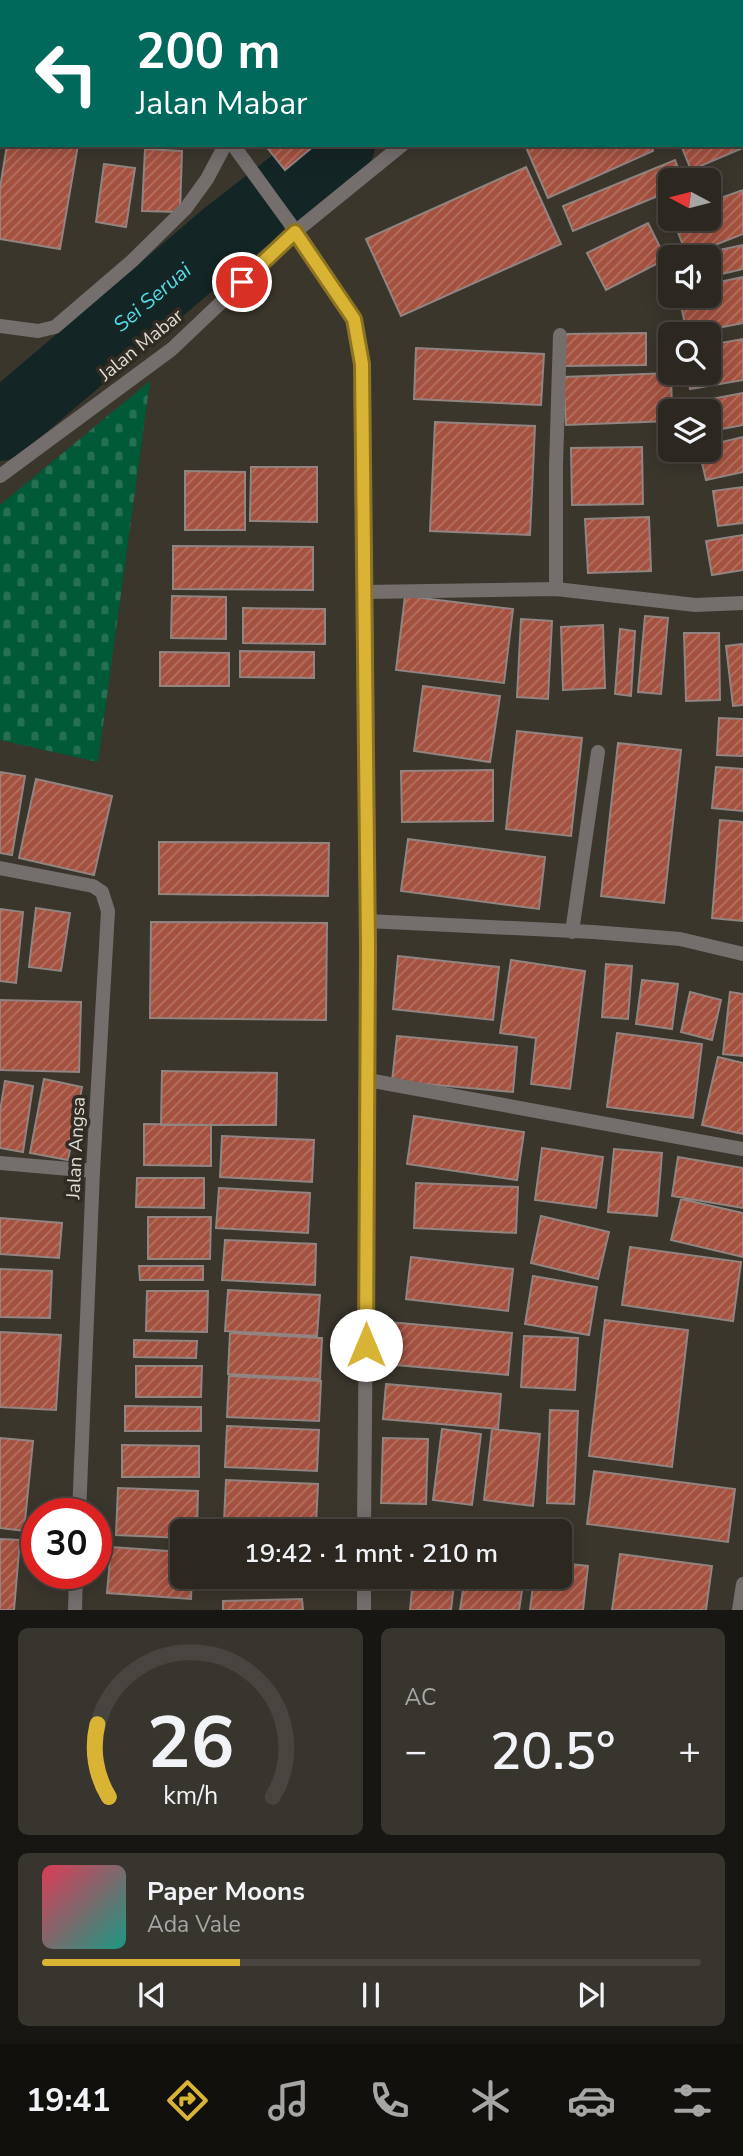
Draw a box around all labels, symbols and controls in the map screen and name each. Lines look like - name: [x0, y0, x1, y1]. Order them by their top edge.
- text: 200 m: [136, 18, 280, 85]
- icon: left: [21, 28, 112, 119]
- text: Jalan Mabar: [136, 82, 308, 125]
- north arrow: [658, 168, 721, 231]
- map controls: [658, 168, 721, 462]
- button: sound: [658, 245, 721, 308]
- pin: [212, 252, 272, 312]
- water label: Sei Seruai: [107, 256, 198, 338]
- icon: arrive: [223, 263, 261, 301]
- street label: Jalan Mabar: [92, 303, 189, 388]
- button: search: [658, 322, 721, 385]
- button: layers: [658, 399, 721, 462]
- street label: Jalan Angsa: [60, 1096, 92, 1201]
- position arrow: [329, 1308, 403, 1382]
- speed limit sign: 30: [21, 1498, 112, 1589]
- text: 19:42 · 1 mnt · 210 m: [244, 1536, 498, 1571]
- text: AC: [405, 1682, 436, 1713]
- text: 26: [147, 1694, 234, 1794]
- text: 20.5°: [490, 1716, 615, 1787]
- text: −: [405, 1726, 427, 1777]
- text: +: [678, 1726, 701, 1777]
- text: km/h: [163, 1779, 218, 1813]
- text: Paper Moons: [147, 1874, 305, 1909]
- text: Ada Vale: [147, 1909, 241, 1940]
- icon: previous: [133, 1976, 171, 2014]
- icon: pause: [352, 1976, 390, 2014]
- icon: next: [572, 1976, 610, 2014]
- icon: directions: [163, 2076, 212, 2125]
- icon: music: [264, 2076, 313, 2125]
- icon: phone: [365, 2076, 414, 2125]
- icon: climate: [466, 2076, 515, 2125]
- icon: car: [567, 2076, 616, 2125]
- icon: filters: [668, 2076, 717, 2125]
- text: 19:41: [26, 2079, 111, 2122]

